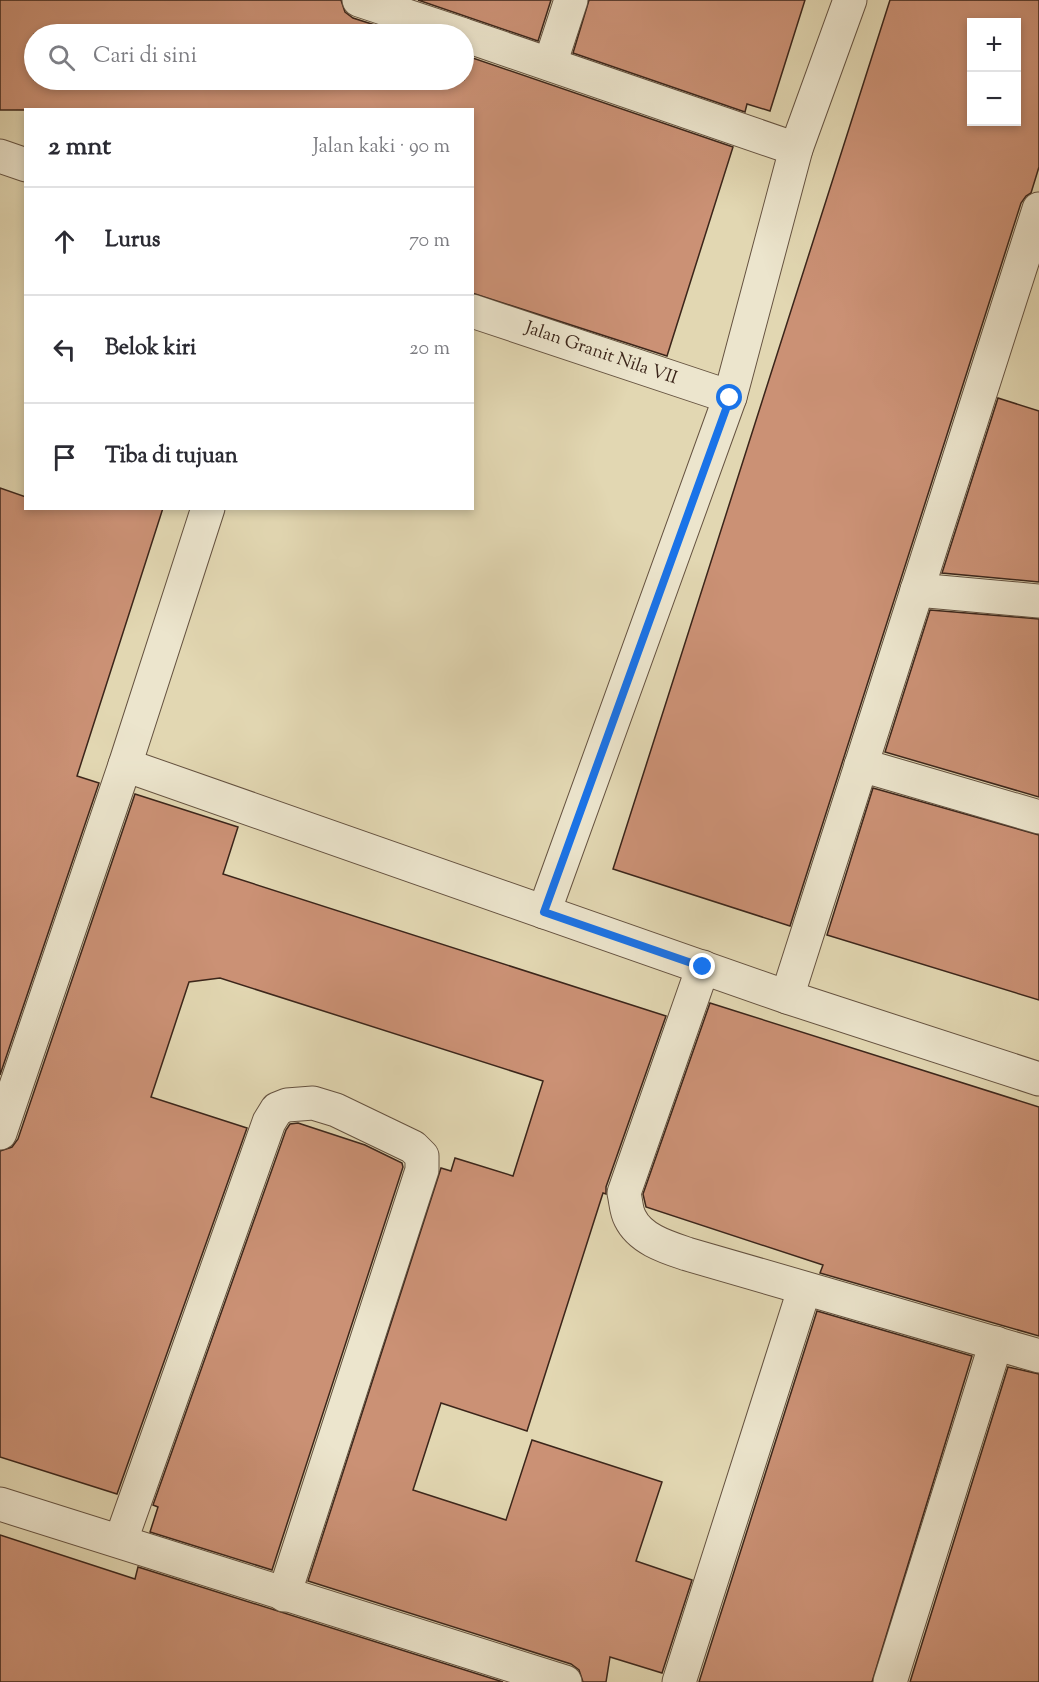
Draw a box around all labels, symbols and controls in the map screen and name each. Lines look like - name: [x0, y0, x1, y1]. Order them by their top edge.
- map controls: [967, 18, 1021, 126]
- button: +: [967, 18, 1021, 72]
- search box: [24, 24, 474, 90]
- icon: search: [45, 41, 78, 74]
- text: Cari di sini: [93, 41, 197, 73]
- button: −: [967, 72, 1021, 126]
- text: 2 mnt: [48, 129, 111, 166]
- text: Jalan kaki · 90 m: [313, 133, 450, 162]
- icon: ahead: [48, 225, 81, 258]
- text: Lurus: [105, 225, 161, 257]
- text: 70 m: [409, 227, 450, 256]
- street label: Jalan Granit Nila VII: [520, 315, 681, 392]
- icon: left: [48, 333, 81, 366]
- text: Belok kiri: [105, 333, 196, 365]
- text: 20 m: [409, 335, 450, 364]
- route start: [716, 384, 742, 410]
- icon: arrive: [48, 441, 81, 474]
- text: Tiba di tujuan: [105, 441, 238, 473]
- route end: [689, 953, 715, 979]

